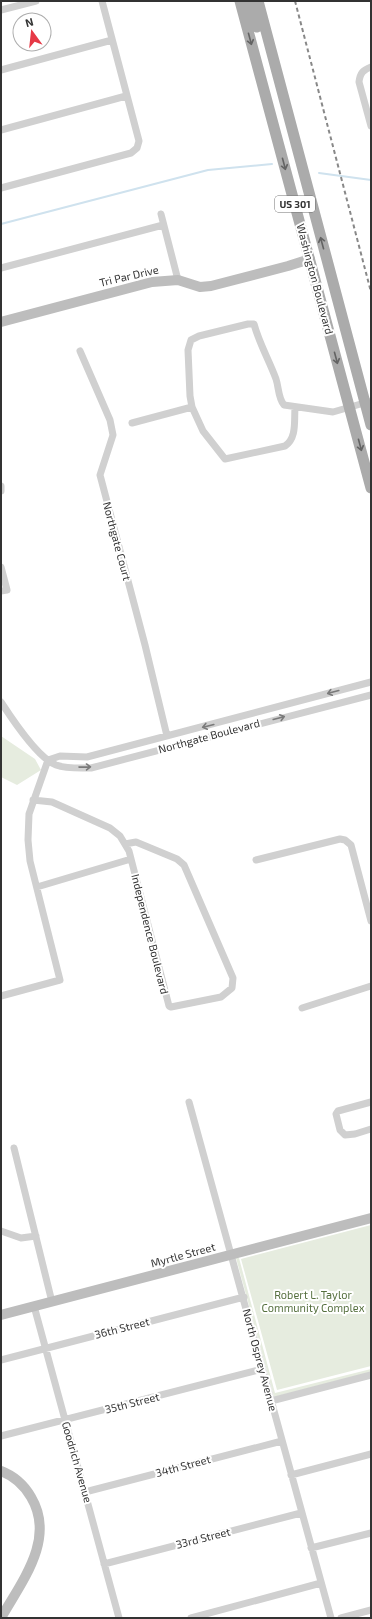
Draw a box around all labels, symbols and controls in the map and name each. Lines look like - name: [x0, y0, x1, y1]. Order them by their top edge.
- north arrow: [12, 12, 52, 52]
- text: N: [24, 15, 35, 29]
- one-way arrow: [247, 32, 255, 45]
- one-way arrow: [281, 157, 288, 170]
- road number: US 301: [275, 196, 315, 212]
- street label: Washington Boulevard: [294, 222, 336, 335]
- one-way arrow: [318, 237, 325, 250]
- street label: Tri Par Drive: [98, 262, 160, 289]
- one-way arrow: [332, 351, 340, 364]
- one-way arrow: [356, 438, 364, 451]
- street label: Northgate Court: [101, 500, 134, 582]
- one-way arrow: [327, 689, 340, 696]
- one-way arrow: [272, 714, 285, 721]
- street label: Northgate Boulevard: [157, 716, 261, 755]
- one-way arrow: [201, 722, 214, 730]
- one-way arrow: [78, 764, 91, 771]
- street label: Independence Boulevard: [129, 872, 172, 995]
- street label: Myrtle Street: [149, 1240, 217, 1269]
- park label: Robert L. Taylor Community Complex: [262, 1288, 365, 1314]
- street label: North Osprey Avenue: [241, 1307, 280, 1413]
- street label: 36th Street: [93, 1314, 151, 1341]
- street label: 35th Street: [103, 1389, 160, 1416]
- street label: Goodrich Avenue: [60, 1420, 95, 1504]
- street label: 34th Street: [154, 1452, 212, 1479]
- street label: 33rd Street: [174, 1524, 232, 1551]

